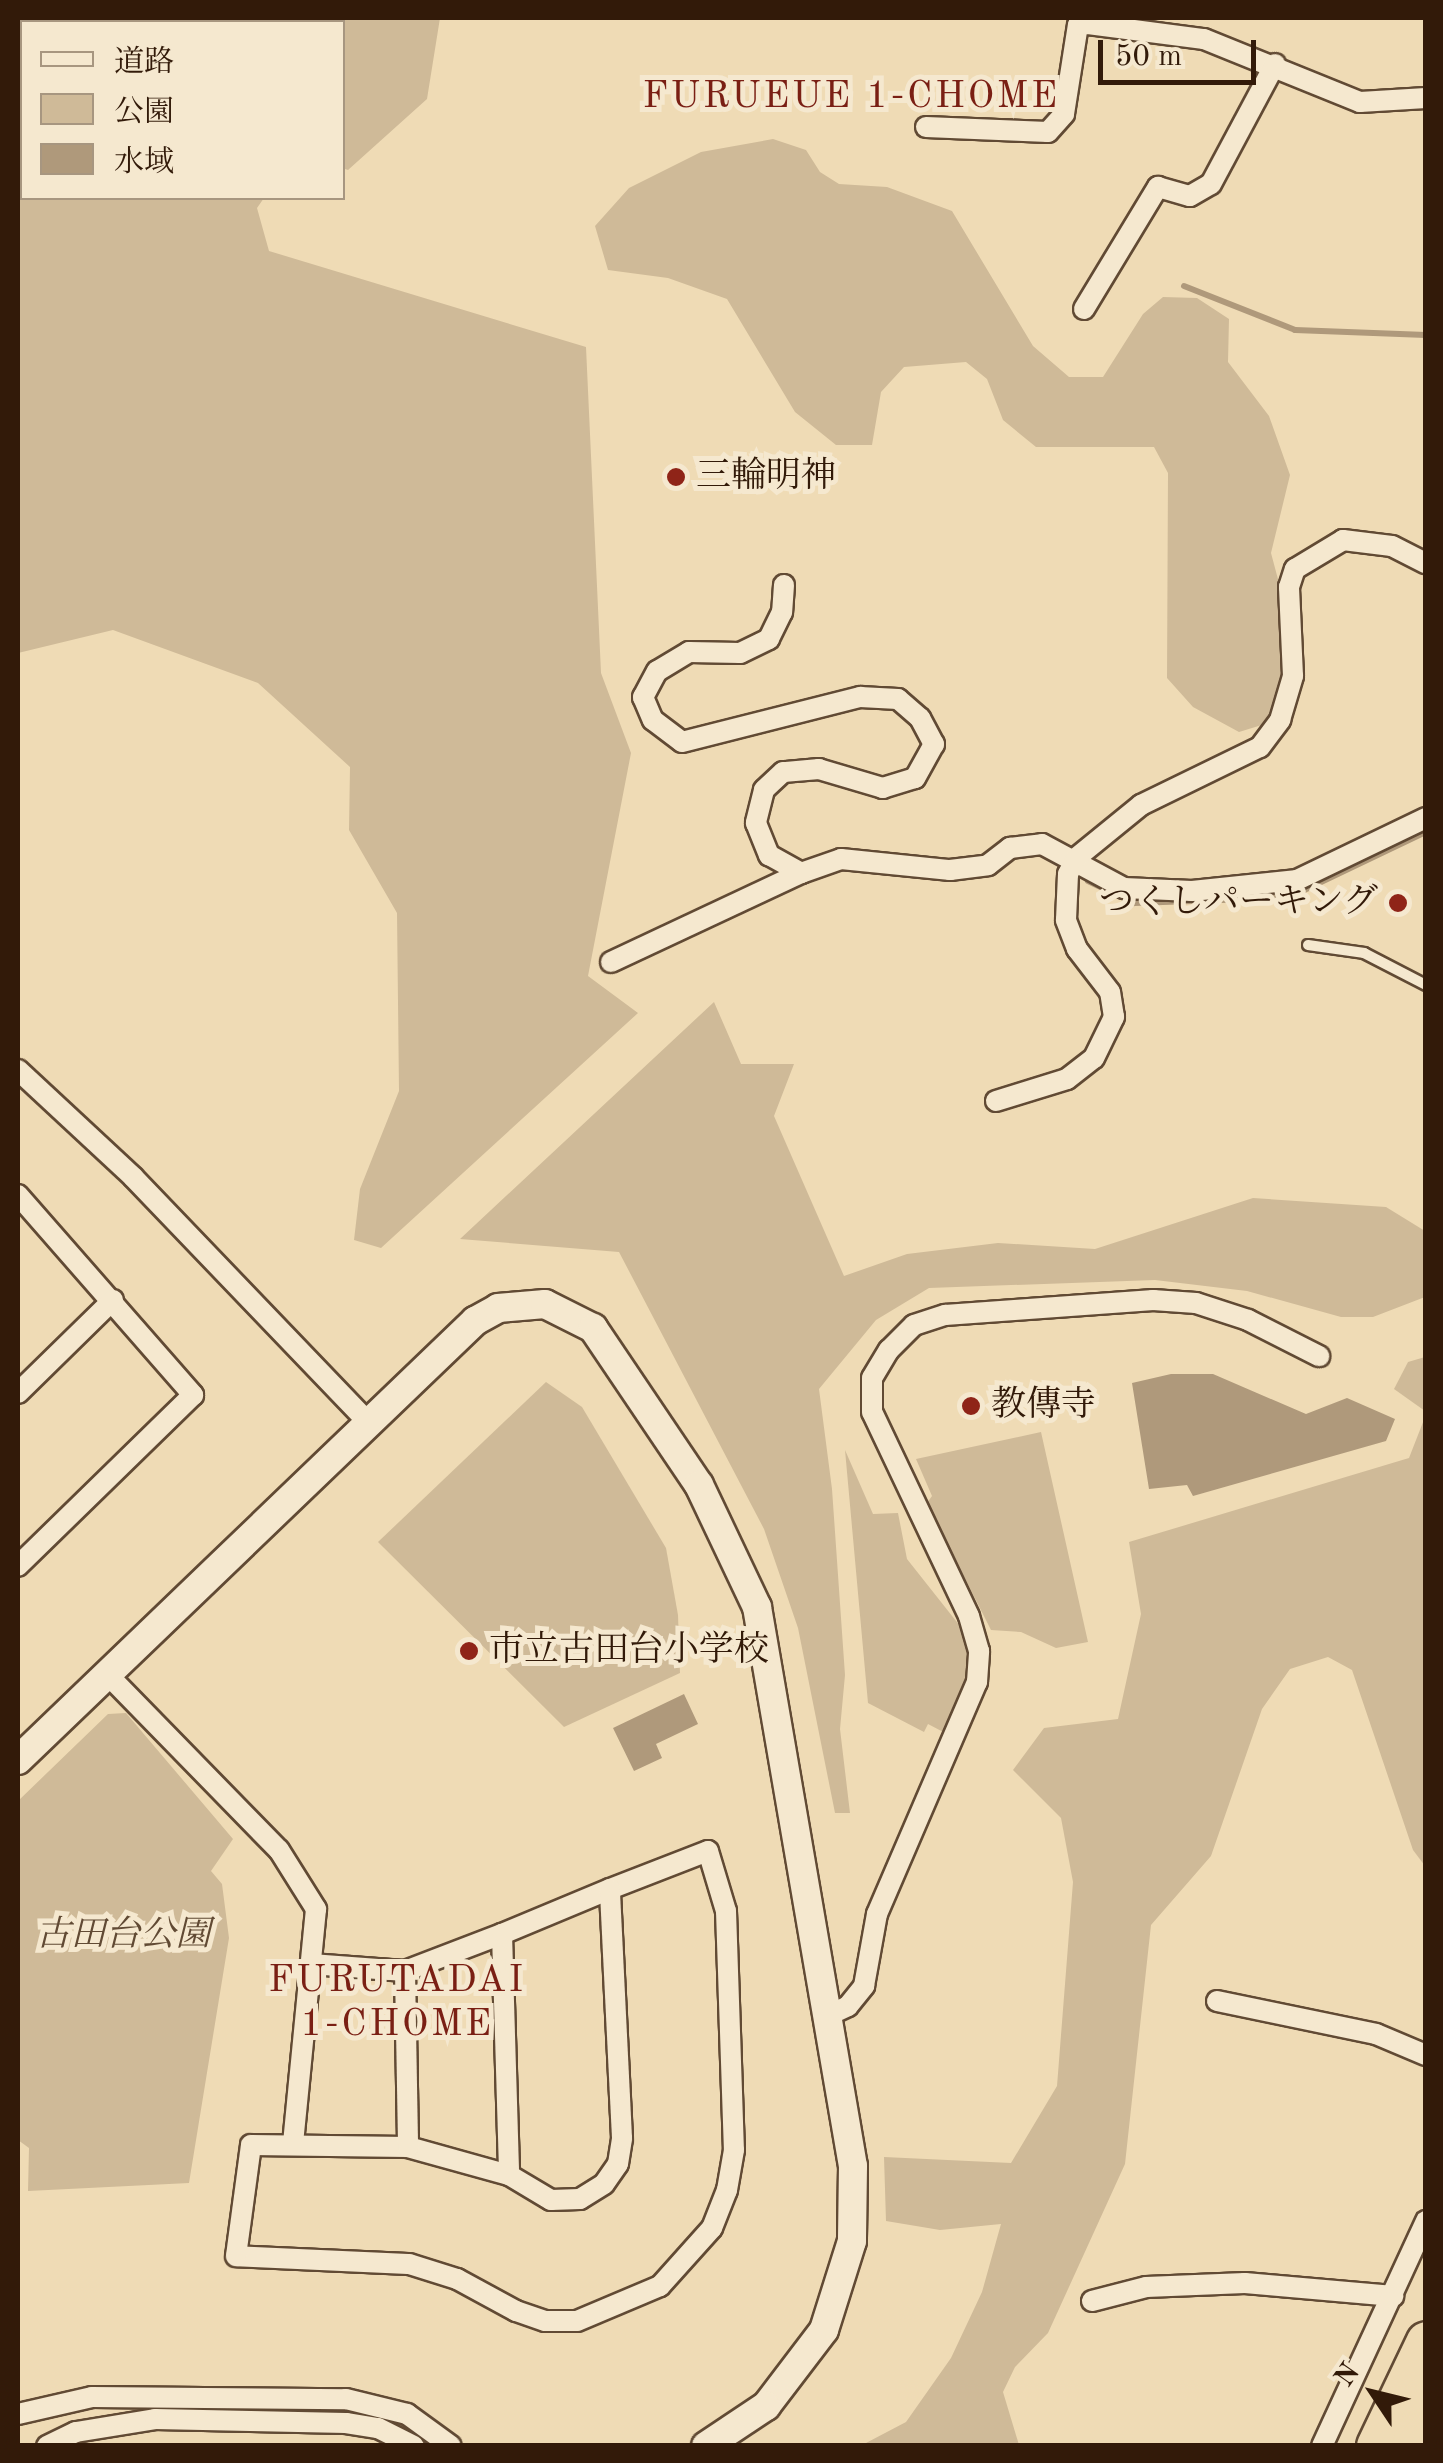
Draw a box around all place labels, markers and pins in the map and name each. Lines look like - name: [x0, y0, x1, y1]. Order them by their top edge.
- place label: 三輪明神: [696, 456, 836, 498]
- marker: 三輪明神: [665, 466, 687, 488]
- place label: つくしパーキング: [1098, 882, 1378, 924]
- marker: つくしパーキング: [1387, 892, 1409, 914]
- place label: 教傳寺: [991, 1385, 1096, 1427]
- marker: 教傳寺: [960, 1395, 982, 1417]
- place label: 市立古田台小学校: [489, 1630, 769, 1672]
- marker: 市立古田台小学校: [458, 1640, 480, 1662]

